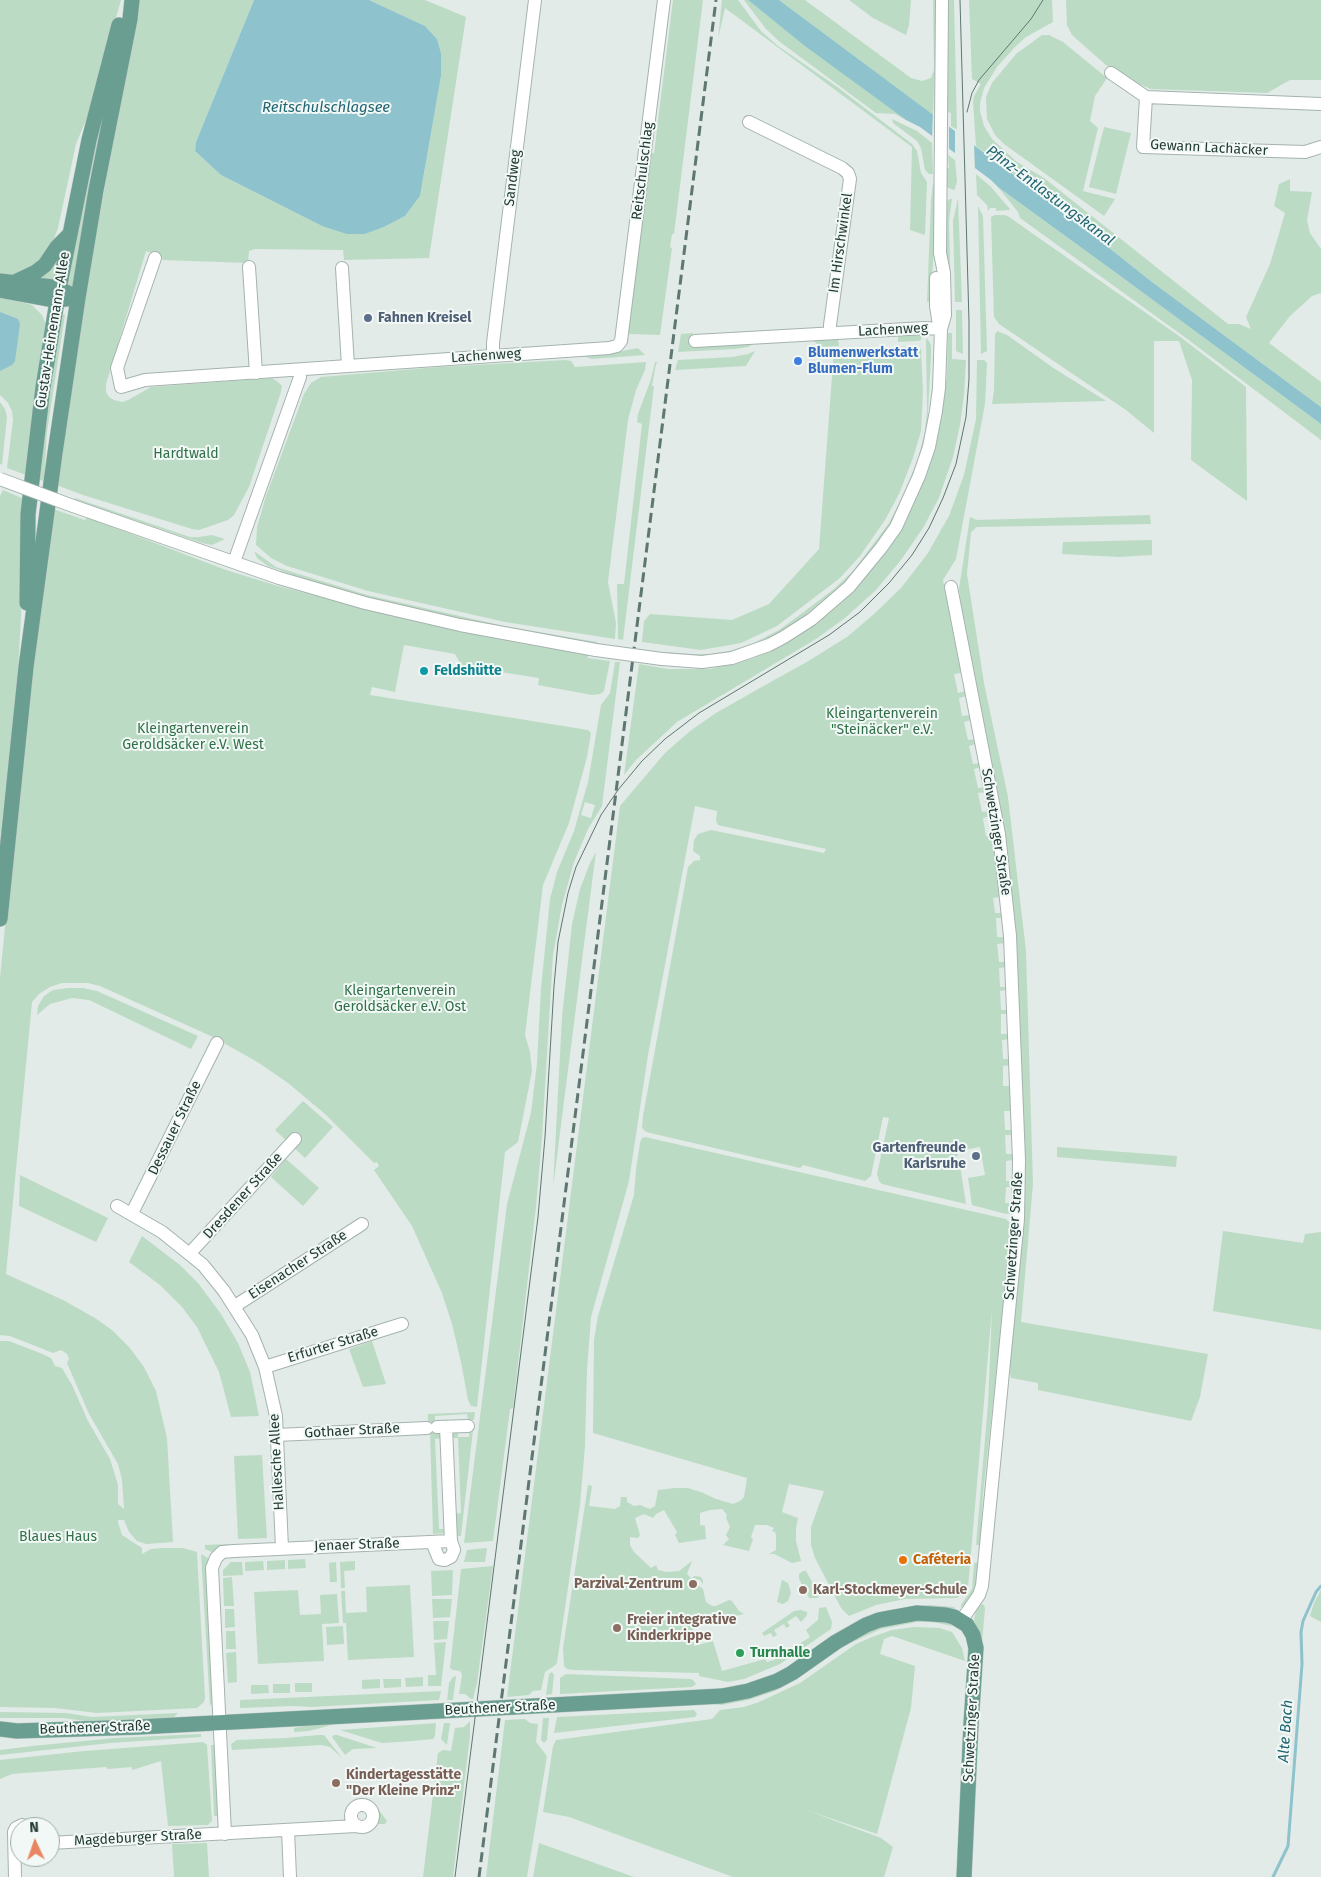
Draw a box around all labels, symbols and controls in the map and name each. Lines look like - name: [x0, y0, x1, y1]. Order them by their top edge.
- water label: Reitschulschlagsee: [262, 99, 390, 117]
- street label: Reitschulschlag: [629, 121, 657, 221]
- street label: Gewann Lachäcker: [1150, 137, 1268, 159]
- water label: Pfinz-Entlastungskanal: [982, 142, 1118, 250]
- street label: Sandweg: [501, 149, 525, 207]
- street label: Im Hirschwinkel: [826, 192, 856, 294]
- street label: Gustav-Heinemann-Allee: [32, 251, 74, 409]
- place label: Fahnen Kreisel: [378, 310, 471, 326]
- marker: Fahnen Kreisel: [362, 312, 374, 324]
- street label: Lachenweg: [858, 320, 928, 340]
- street label: Lachenweg: [450, 345, 522, 367]
- place label: Blumenwerkstatt Blumen-Flum: [808, 345, 918, 378]
- marker: Blumenwerkstatt Blumen-Flum: [792, 355, 804, 367]
- park label: Hardtwald: [153, 446, 219, 462]
- place label: Feldshütte: [434, 663, 502, 679]
- marker: Feldshütte: [418, 665, 430, 677]
- park label: Kleingartenverein "Steinäcker" e.V.: [826, 706, 938, 739]
- park label: Kleingartenverein Geroldsäcker e.V. West: [122, 721, 264, 754]
- street label: Schwetzinger Straße: [978, 767, 1014, 897]
- park label: Kleingartenverein Geroldsäcker e.V. Ost: [334, 983, 466, 1016]
- street label: Dessauer Straße: [145, 1078, 205, 1178]
- place label: Gartenfreunde Karlsruhe: [873, 1140, 966, 1172]
- street label: Dresdener Straße: [200, 1149, 286, 1243]
- marker: Gartenfreunde Karlsruhe: [970, 1150, 982, 1162]
- street label: Schwetzinger Straße: [1001, 1171, 1027, 1301]
- street label: Eisenacher Straße: [246, 1227, 350, 1303]
- street label: Erfurter Straße: [286, 1323, 380, 1367]
- street label: Hallesche Allee: [266, 1413, 288, 1511]
- street label: Gothaer Straße: [304, 1420, 400, 1442]
- park label: Blaues Haus: [19, 1529, 97, 1545]
- street label: Jenaer Straße: [314, 1535, 400, 1555]
- place label: Caféteria: [913, 1552, 971, 1568]
- marker: Caféteria: [897, 1554, 909, 1566]
- place label: Parzival-Zentrum: [574, 1576, 683, 1592]
- marker: Parzival-Zentrum: [687, 1578, 699, 1590]
- place label: Karl-Stockmeyer-Schule: [813, 1582, 967, 1598]
- marker: Karl-Stockmeyer-Schule: [797, 1584, 809, 1596]
- place label: Freier integrative Kinderkrippe: [627, 1612, 736, 1644]
- marker: Freier integrative Kinderkrippe: [611, 1622, 623, 1634]
- place label: Turnhalle: [750, 1645, 810, 1661]
- marker: Turnhalle: [734, 1647, 746, 1659]
- street label: Schwetzinger Straße: [960, 1653, 984, 1783]
- street label: Beuthener Straße: [444, 1697, 556, 1719]
- water label: Alte Bach: [1275, 1699, 1297, 1763]
- street label: Beuthener Straße: [39, 1718, 151, 1738]
- place label: Kindertagesstätte "Der Kleine Prinz": [346, 1767, 461, 1800]
- marker: Kindertagesstätte "Der Kleine Prinz": [330, 1777, 342, 1789]
- north arrow: [10, 1817, 60, 1867]
- text: N: [29, 1819, 39, 1836]
- street label: Magdeburger Straße: [74, 1826, 202, 1850]

